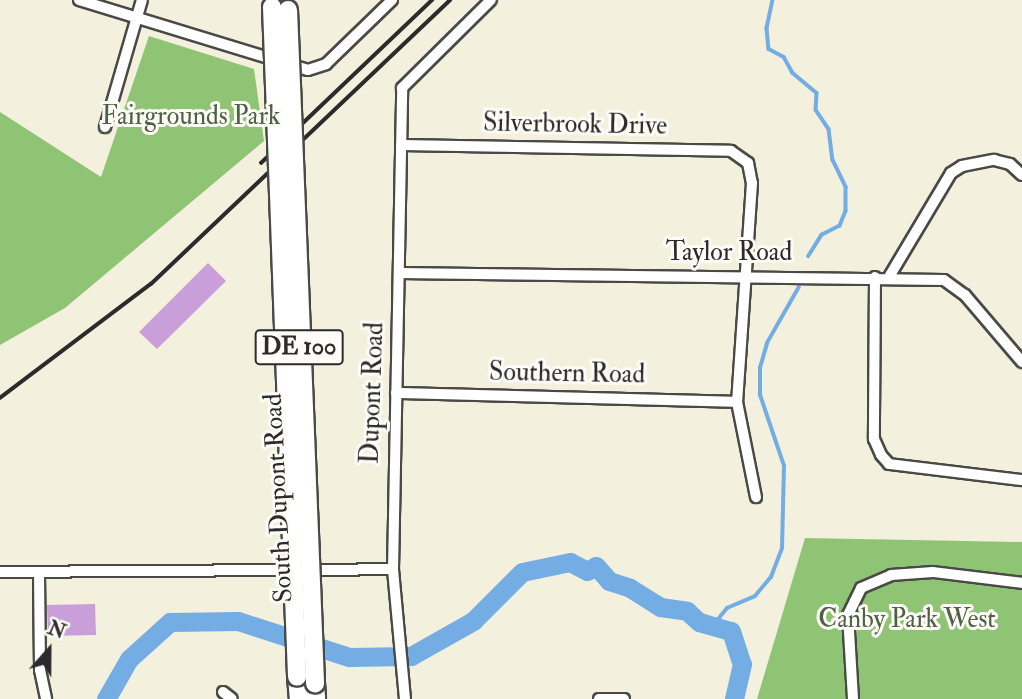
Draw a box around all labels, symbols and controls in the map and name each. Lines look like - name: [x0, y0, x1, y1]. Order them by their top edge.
- park label: Fairgrounds Park: [101, 101, 281, 133]
- street label: Silverbrook Drive: [483, 108, 667, 142]
- street label: Taylor Road: [666, 237, 792, 269]
- street label: Dupont Road: [355, 322, 391, 464]
- road number: DE 100: [254, 326, 344, 368]
- street label: Southern Road: [489, 357, 645, 391]
- street label: South Dupont Road: [258, 392, 300, 604]
- park label: Canby Park West: [818, 604, 996, 636]
- north arrow: [14, 615, 84, 685]
- text: N: [44, 616, 69, 645]

